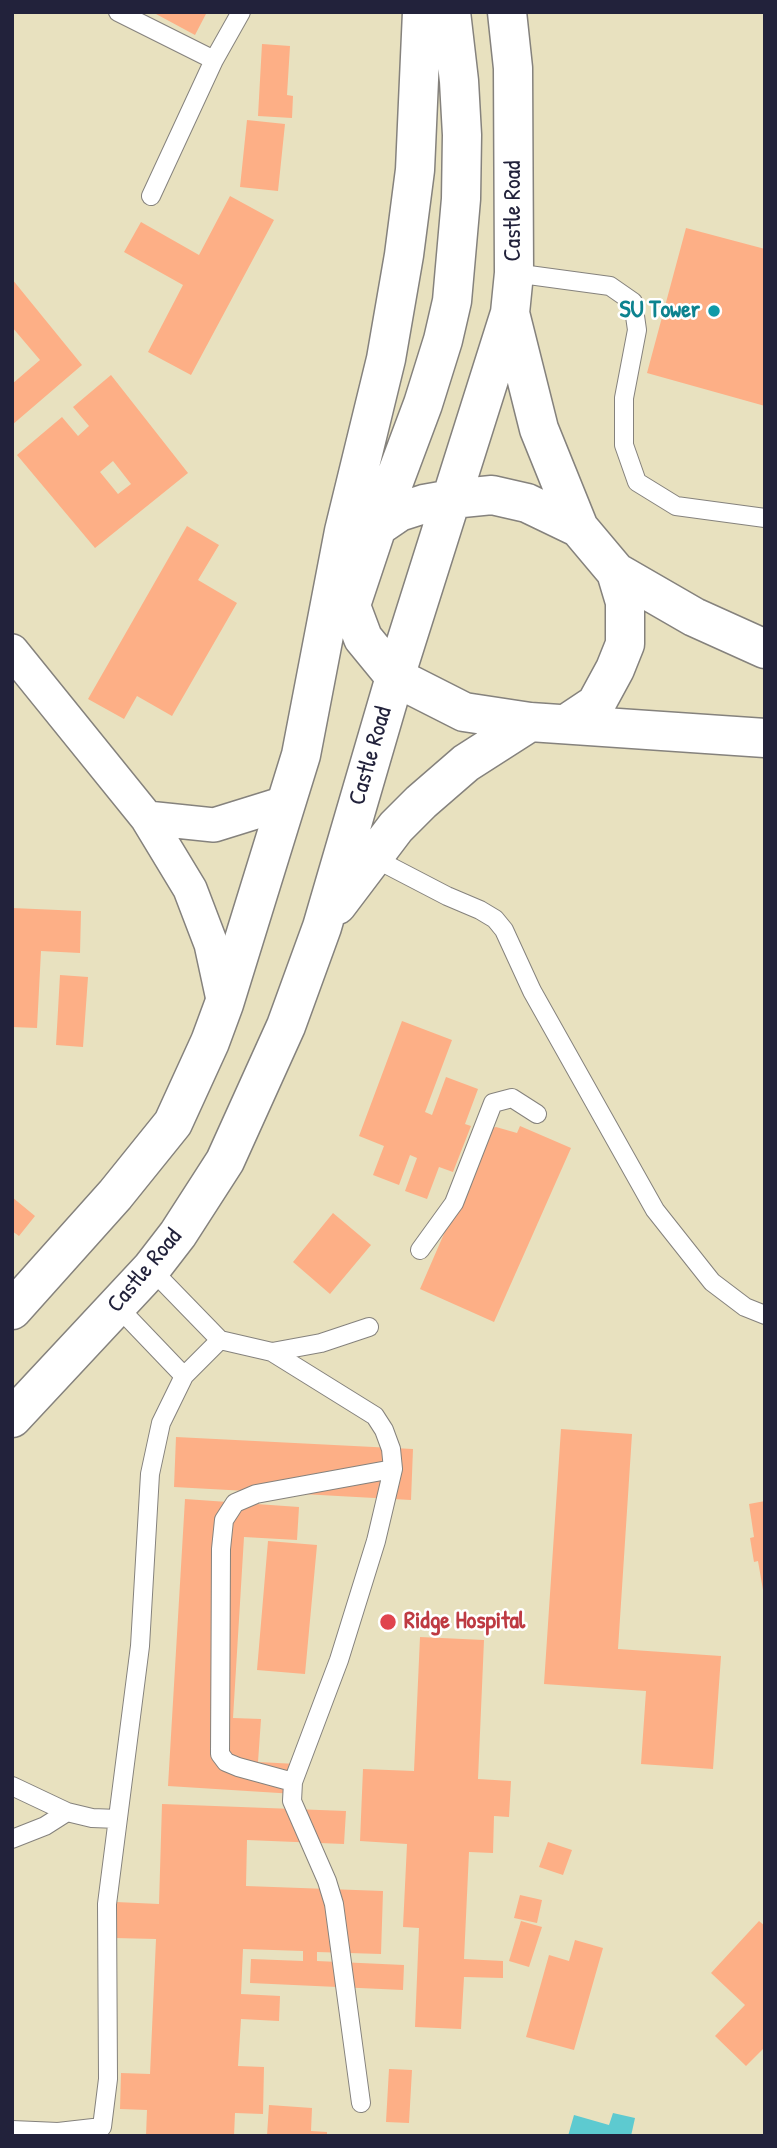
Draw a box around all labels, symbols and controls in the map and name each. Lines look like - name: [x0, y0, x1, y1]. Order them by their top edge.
- street label: Castle Road: [500, 161, 528, 261]
- place label: SU Tower: [619, 297, 700, 325]
- marker: SU Tower: [706, 303, 722, 319]
- street label: Castle Road: [343, 704, 399, 808]
- street label: Castle Road: [102, 1223, 188, 1319]
- place label: Ridge Hospital: [404, 1608, 525, 1636]
- marker: Ridge Hospital: [378, 1612, 398, 1632]

